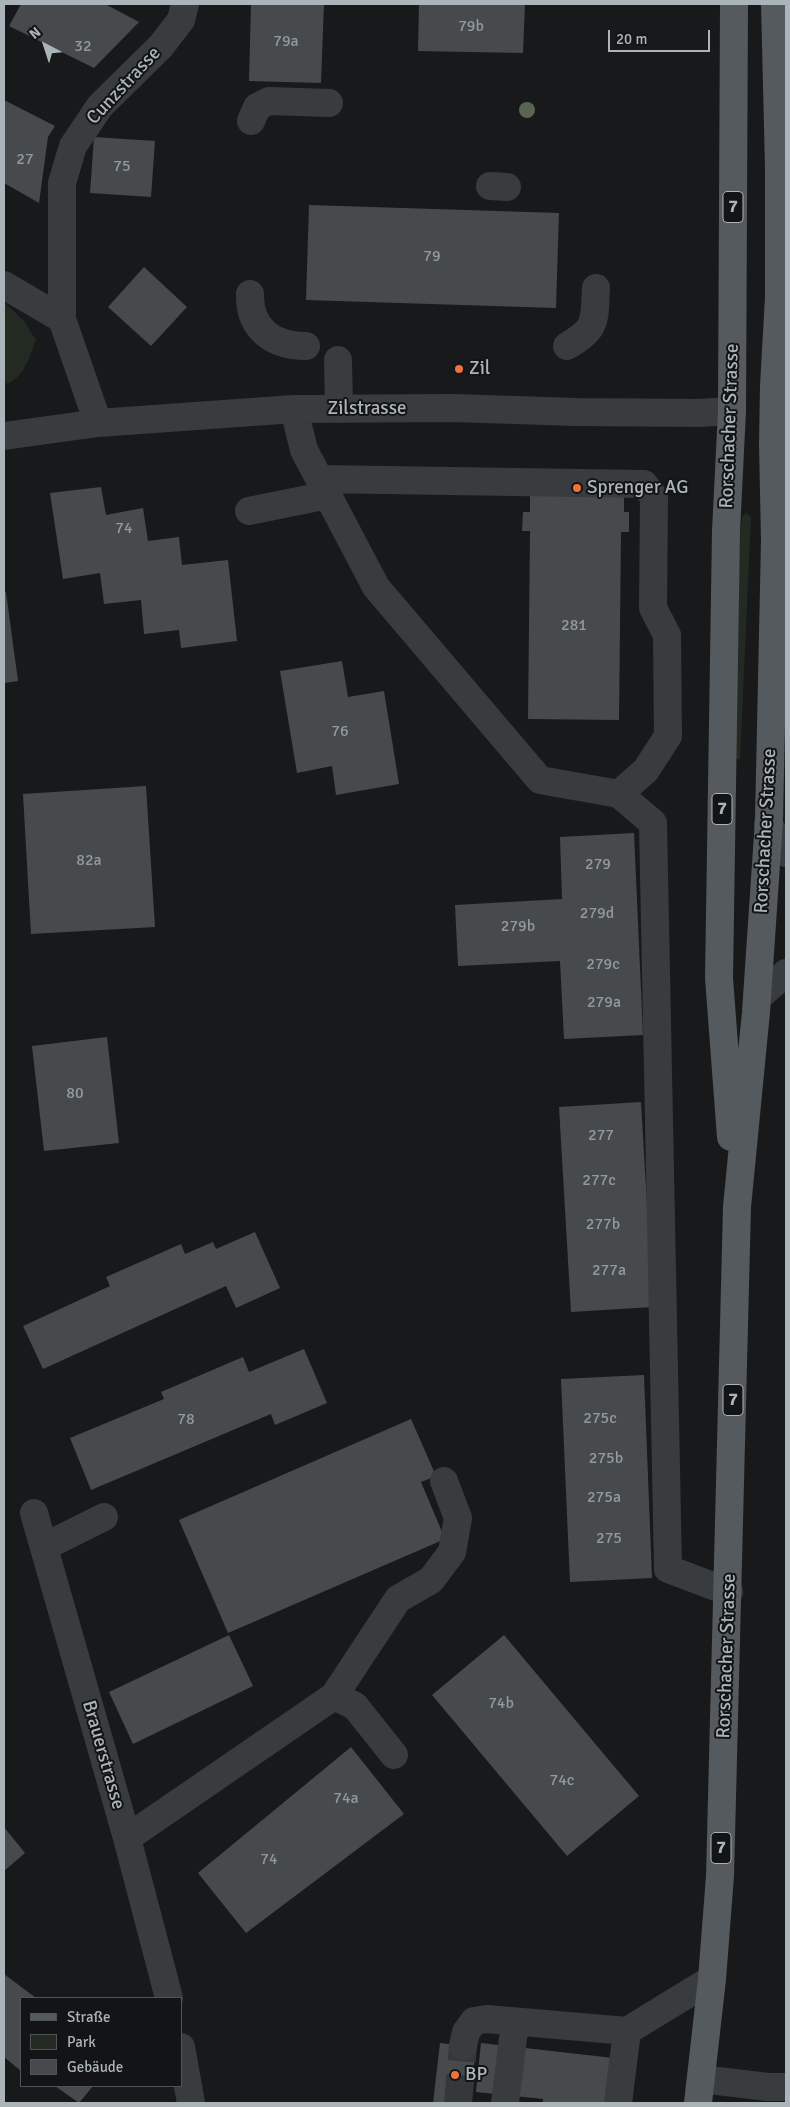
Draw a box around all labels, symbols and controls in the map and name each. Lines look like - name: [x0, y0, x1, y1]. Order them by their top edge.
- house number: 79b: [458, 17, 484, 37]
- north arrow: [20, 20, 70, 70]
- scale bar: [610, 20, 712, 52]
- text: N: [26, 23, 44, 43]
- text: 20 m: [616, 30, 647, 48]
- house number: 79a: [273, 32, 299, 52]
- house number: 32: [74, 37, 92, 57]
- street label: Cunzstrasse: [82, 42, 166, 130]
- house number: 27: [16, 150, 34, 170]
- house number: 75: [113, 157, 131, 177]
- road number: 7: [723, 192, 743, 222]
- house number: 79: [423, 247, 441, 267]
- street label: Rorschacher Strasse: [716, 343, 744, 509]
- place label: Zil: [469, 358, 490, 380]
- marker: Zil: [453, 363, 465, 375]
- street label: Zilstrasse: [328, 398, 406, 420]
- place label: Sprenger AG: [587, 477, 688, 499]
- marker: Sprenger AG: [571, 482, 583, 494]
- house number: 74: [115, 519, 133, 539]
- house number: 281: [561, 616, 587, 636]
- house number: 76: [331, 722, 349, 742]
- street label: Rorschacher Strasse: [750, 748, 782, 914]
- road number: 7: [712, 794, 732, 824]
- house number: 82a: [76, 851, 102, 871]
- house number: 279: [585, 855, 611, 875]
- house number: 279d: [580, 904, 614, 924]
- house number: 279b: [501, 917, 535, 937]
- house number: 279c: [586, 955, 620, 975]
- house number: 279a: [587, 993, 621, 1013]
- house number: 80: [66, 1084, 84, 1104]
- house number: 277: [588, 1126, 614, 1146]
- house number: 277c: [582, 1171, 616, 1191]
- house number: 277b: [586, 1215, 620, 1235]
- house number: 277a: [592, 1261, 626, 1281]
- road number: 7: [723, 1384, 743, 1416]
- house number: 275c: [583, 1409, 617, 1429]
- house number: 78: [177, 1410, 195, 1430]
- house number: 275b: [589, 1449, 623, 1469]
- house number: 275a: [587, 1488, 621, 1508]
- house number: 275: [596, 1529, 622, 1549]
- street label: Rorschacher Strasse: [713, 1573, 741, 1739]
- house number: 74b: [488, 1694, 514, 1714]
- street label: Brauerstrasse: [77, 1698, 129, 1812]
- house number: 74c: [550, 1771, 574, 1791]
- house number: 74a: [333, 1789, 359, 1809]
- road number: 7: [711, 1832, 731, 1864]
- house number: 74: [260, 1850, 278, 1870]
- legend: [20, 1997, 182, 2087]
- text: Straße: [67, 2008, 111, 2026]
- text: Park: [67, 2033, 96, 2051]
- text: Gebäude: [67, 2058, 123, 2076]
- place label: BP: [465, 2064, 487, 2086]
- marker: BP: [449, 2069, 461, 2081]

